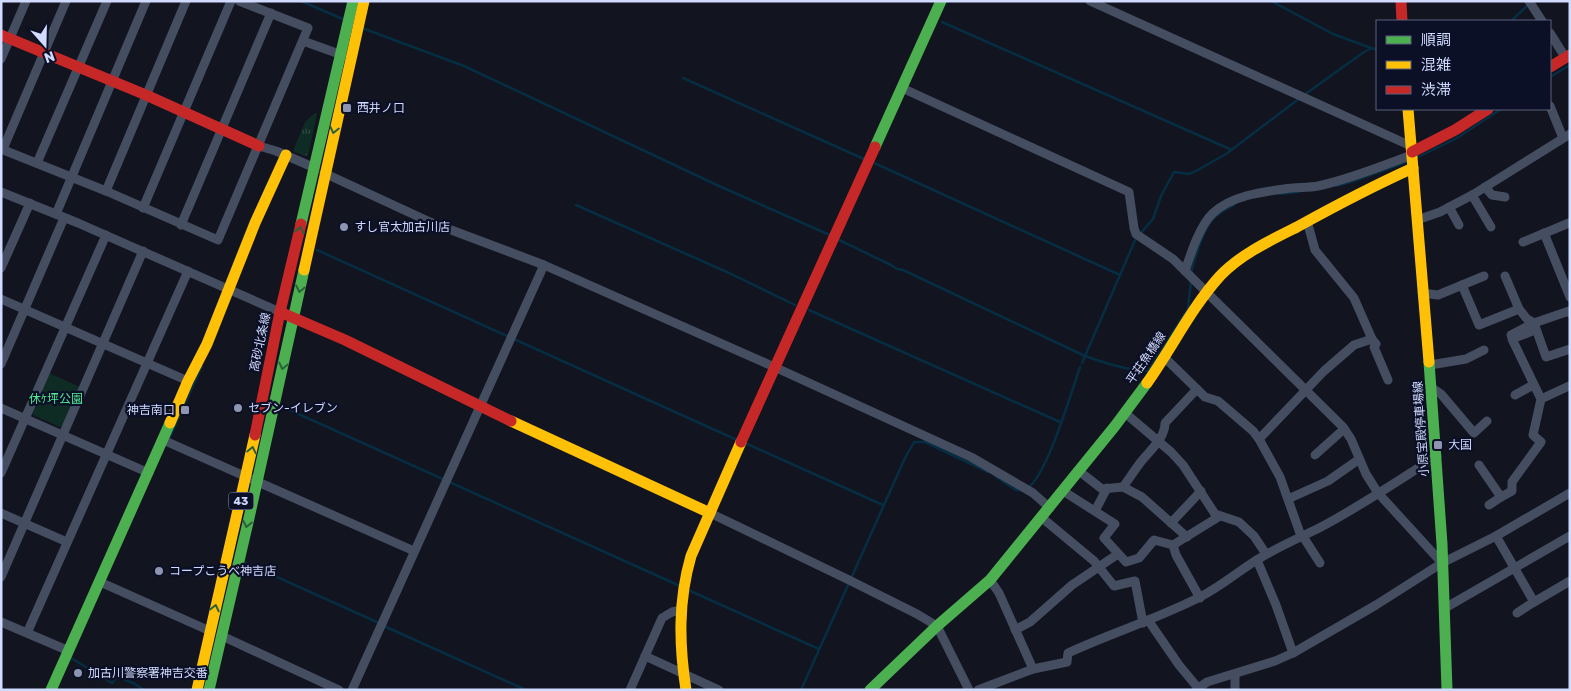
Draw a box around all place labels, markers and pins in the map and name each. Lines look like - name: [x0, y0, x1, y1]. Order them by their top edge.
- place label: 西井ノ口: [357, 101, 405, 115]
- marker: 西井ノ口: [341, 102, 353, 114]
- place label: すし官太加古川店: [354, 220, 450, 234]
- marker: すし官太加古川店: [338, 221, 350, 233]
- place label: セブン-イレブン: [248, 401, 338, 415]
- marker: セブン-イレブン: [232, 402, 244, 414]
- place label: 神吉南口: [127, 403, 175, 417]
- marker: 神吉南口: [179, 404, 191, 416]
- place label: 大国: [1448, 438, 1472, 452]
- marker: 大国: [1432, 439, 1444, 451]
- place label: コープこうべ神吉店: [169, 564, 276, 578]
- marker: コープこうべ神吉店: [153, 565, 165, 577]
- place label: 加古川警察署神吉交番: [88, 666, 208, 680]
- marker: 加古川警察署神吉交番: [72, 667, 84, 679]

